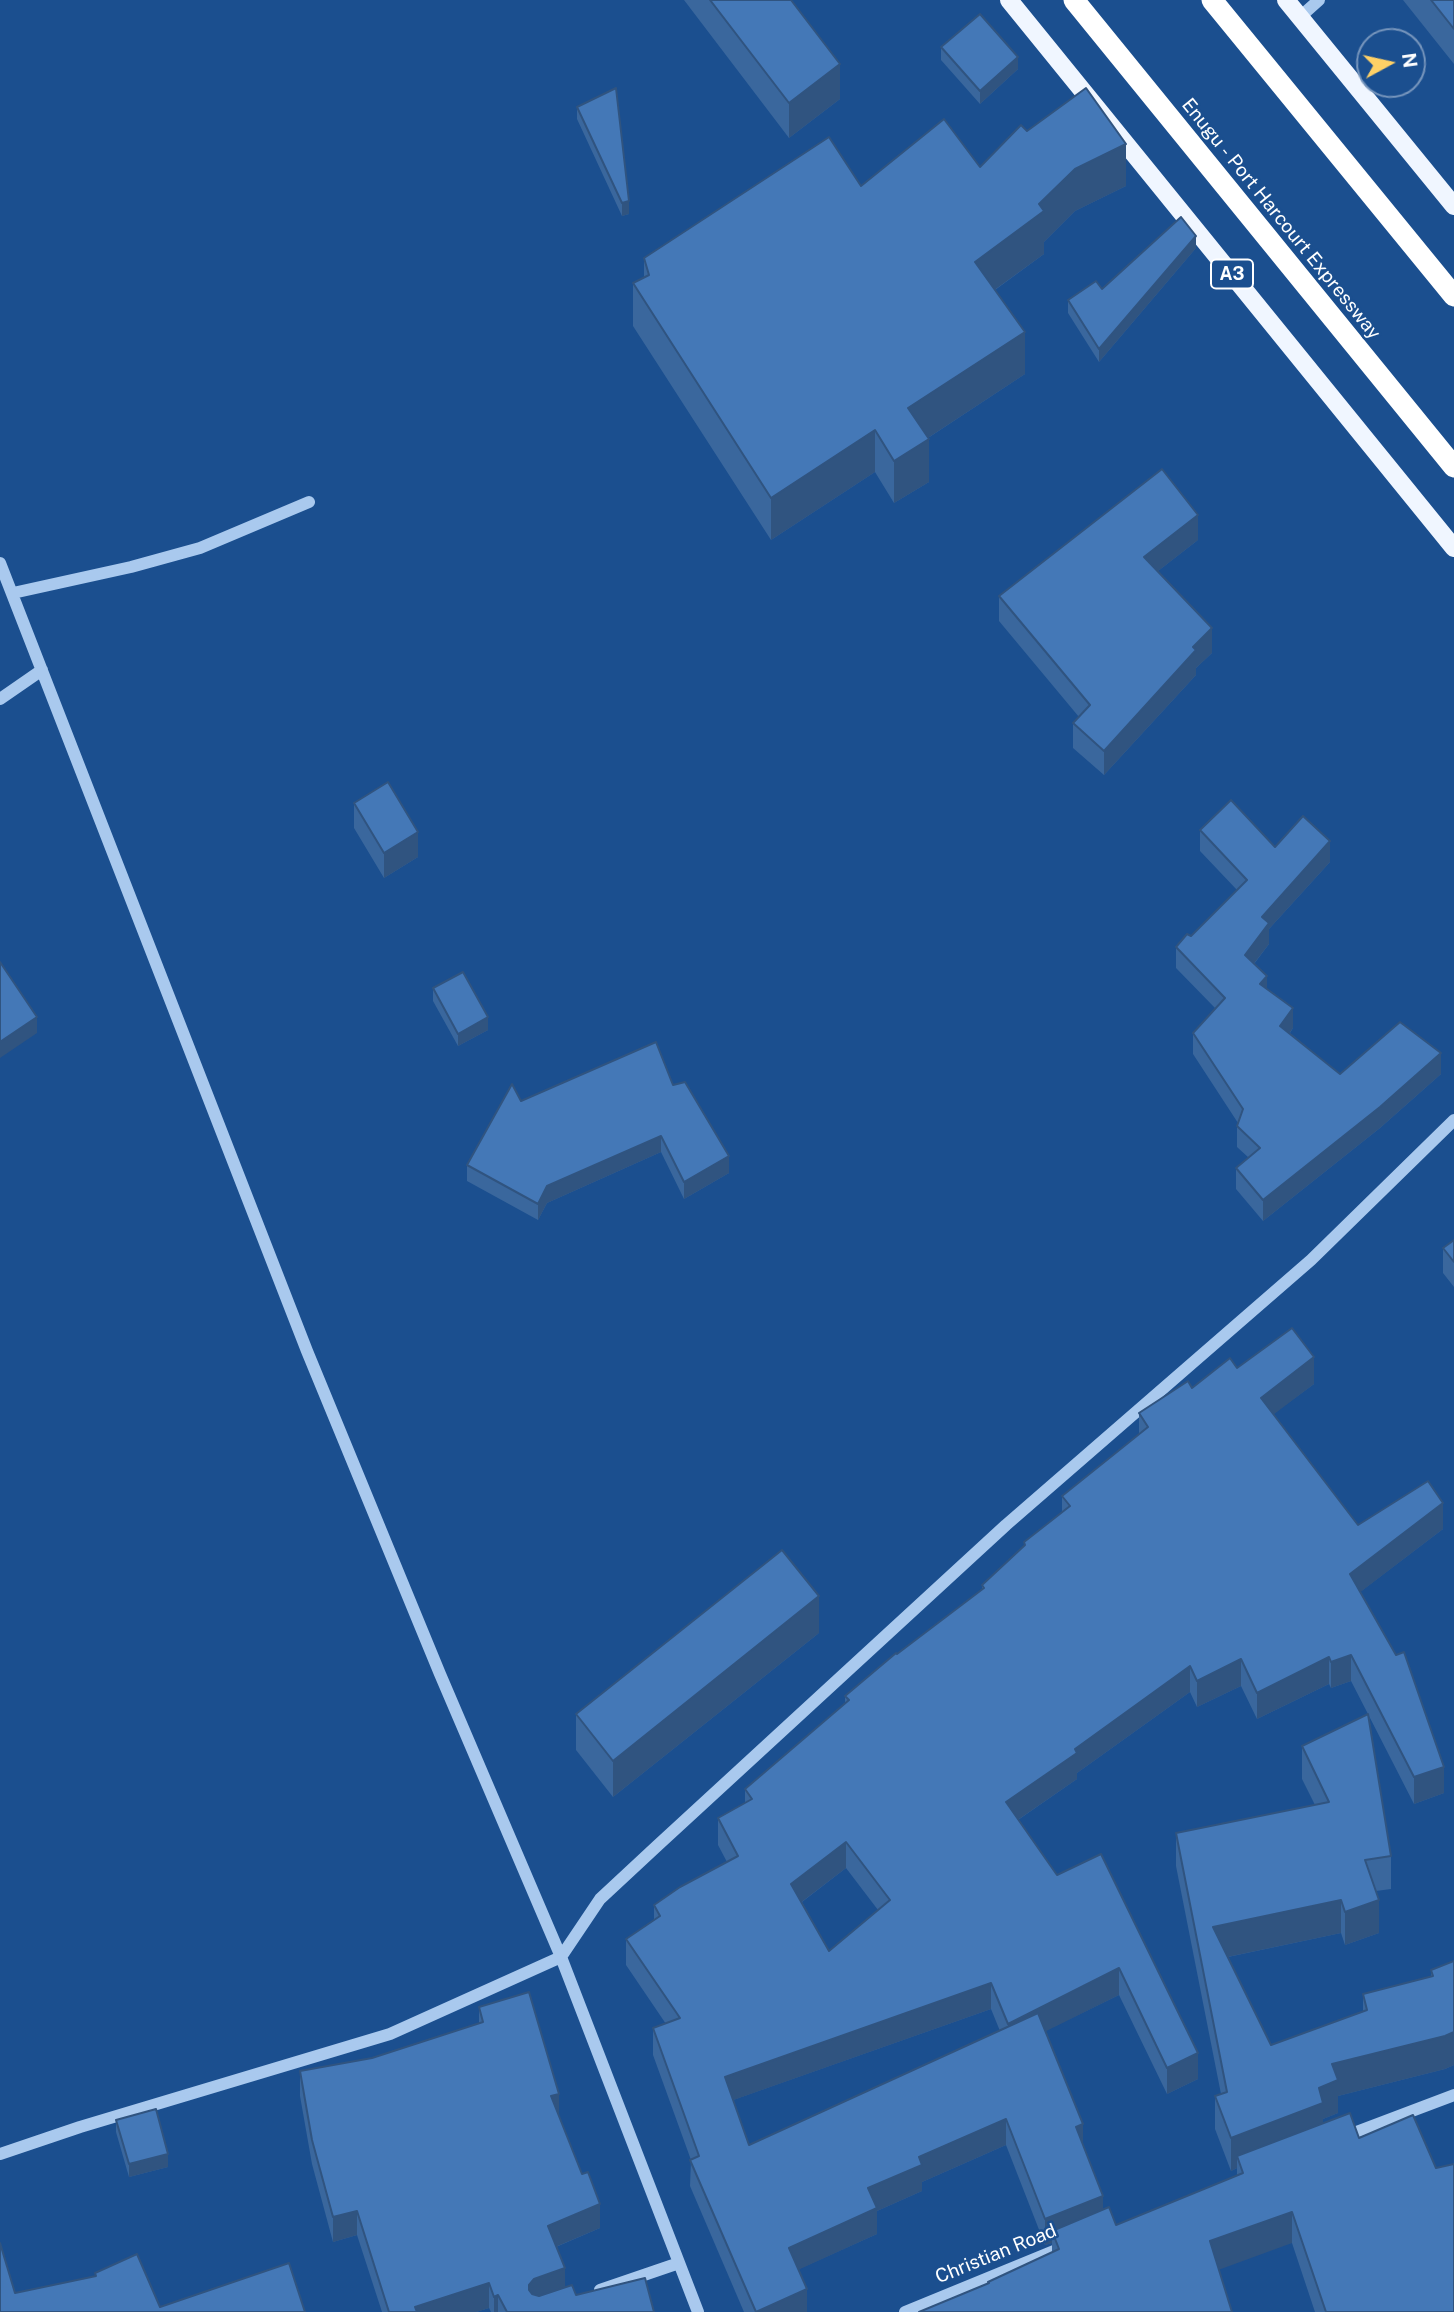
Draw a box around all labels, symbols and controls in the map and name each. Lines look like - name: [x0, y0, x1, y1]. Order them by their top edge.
- north arrow: [1356, 28, 1426, 98]
- text: N: [1398, 51, 1422, 69]
- street label: Enugu - Port Harcourt Expressway: [1177, 94, 1385, 344]
- road number: A3: [1211, 260, 1253, 288]
- street label: Christian Road: [932, 2219, 1060, 2289]

